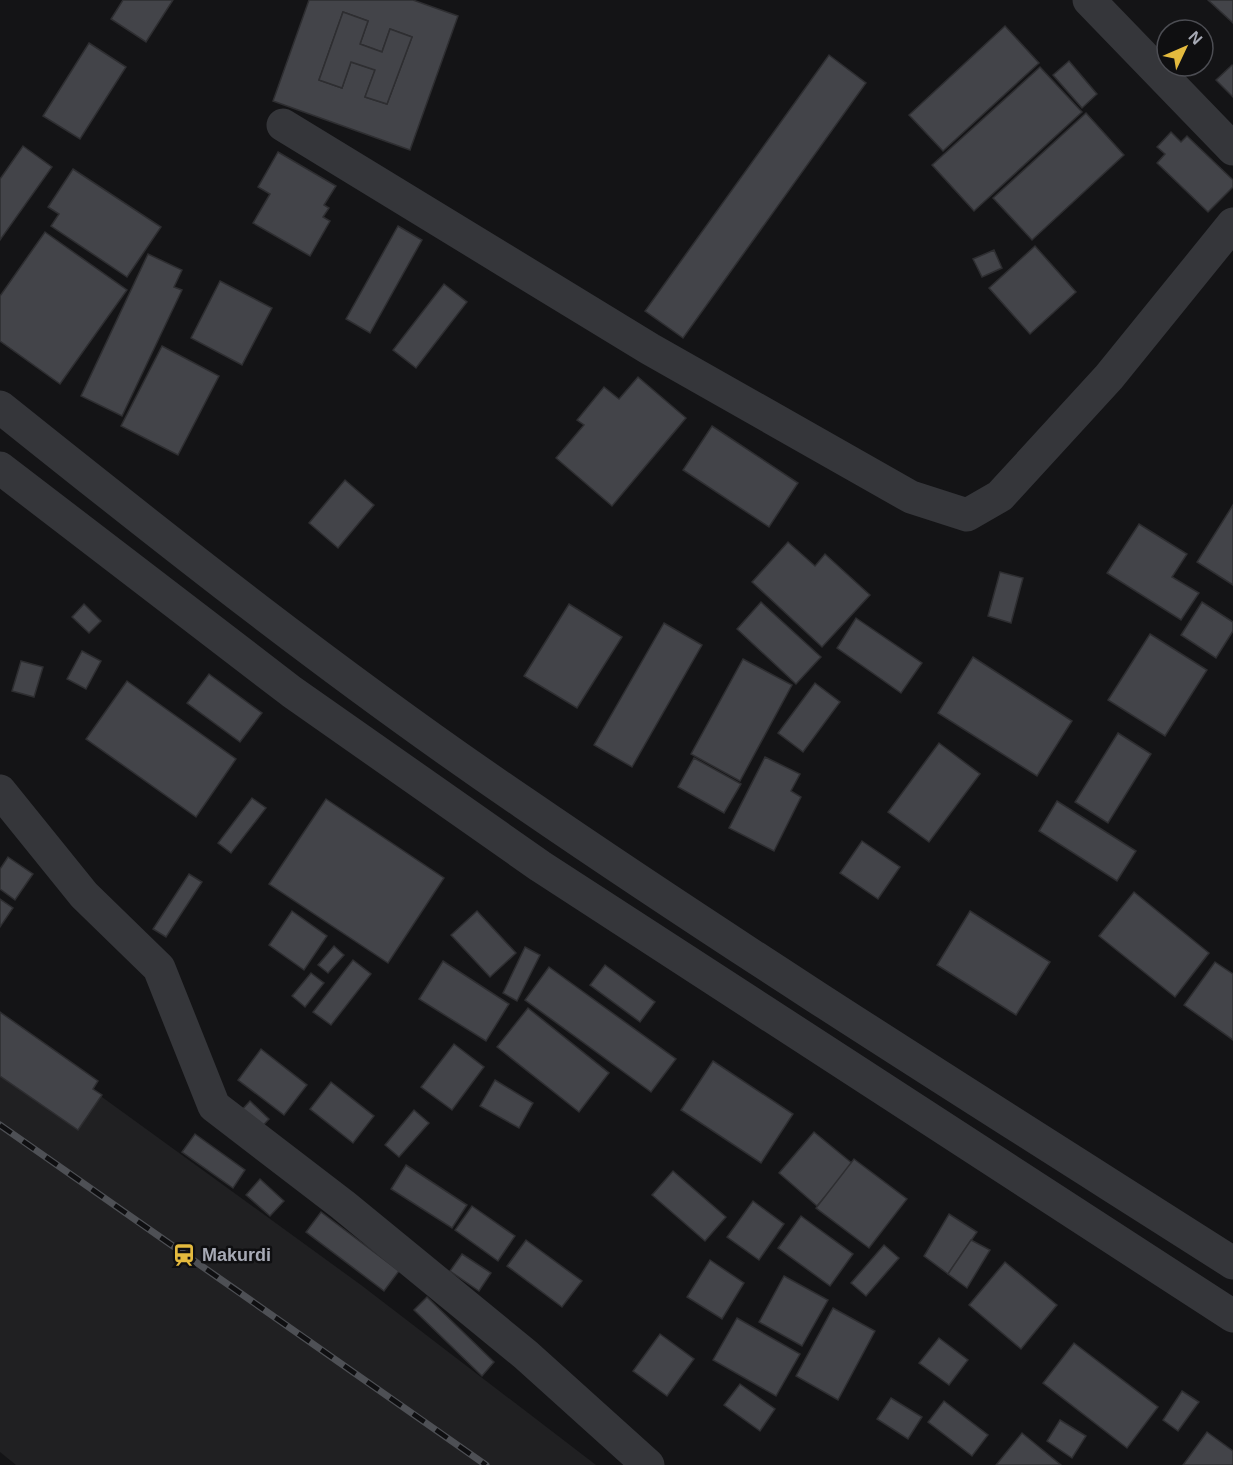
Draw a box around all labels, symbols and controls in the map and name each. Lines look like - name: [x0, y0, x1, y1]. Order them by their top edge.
- north arrow: [1155, 18, 1215, 78]
- text: N: [1185, 28, 1206, 48]
- station icon: Makurdi: [171, 1242, 197, 1268]
- place label: Makurdi: [202, 1245, 271, 1265]

